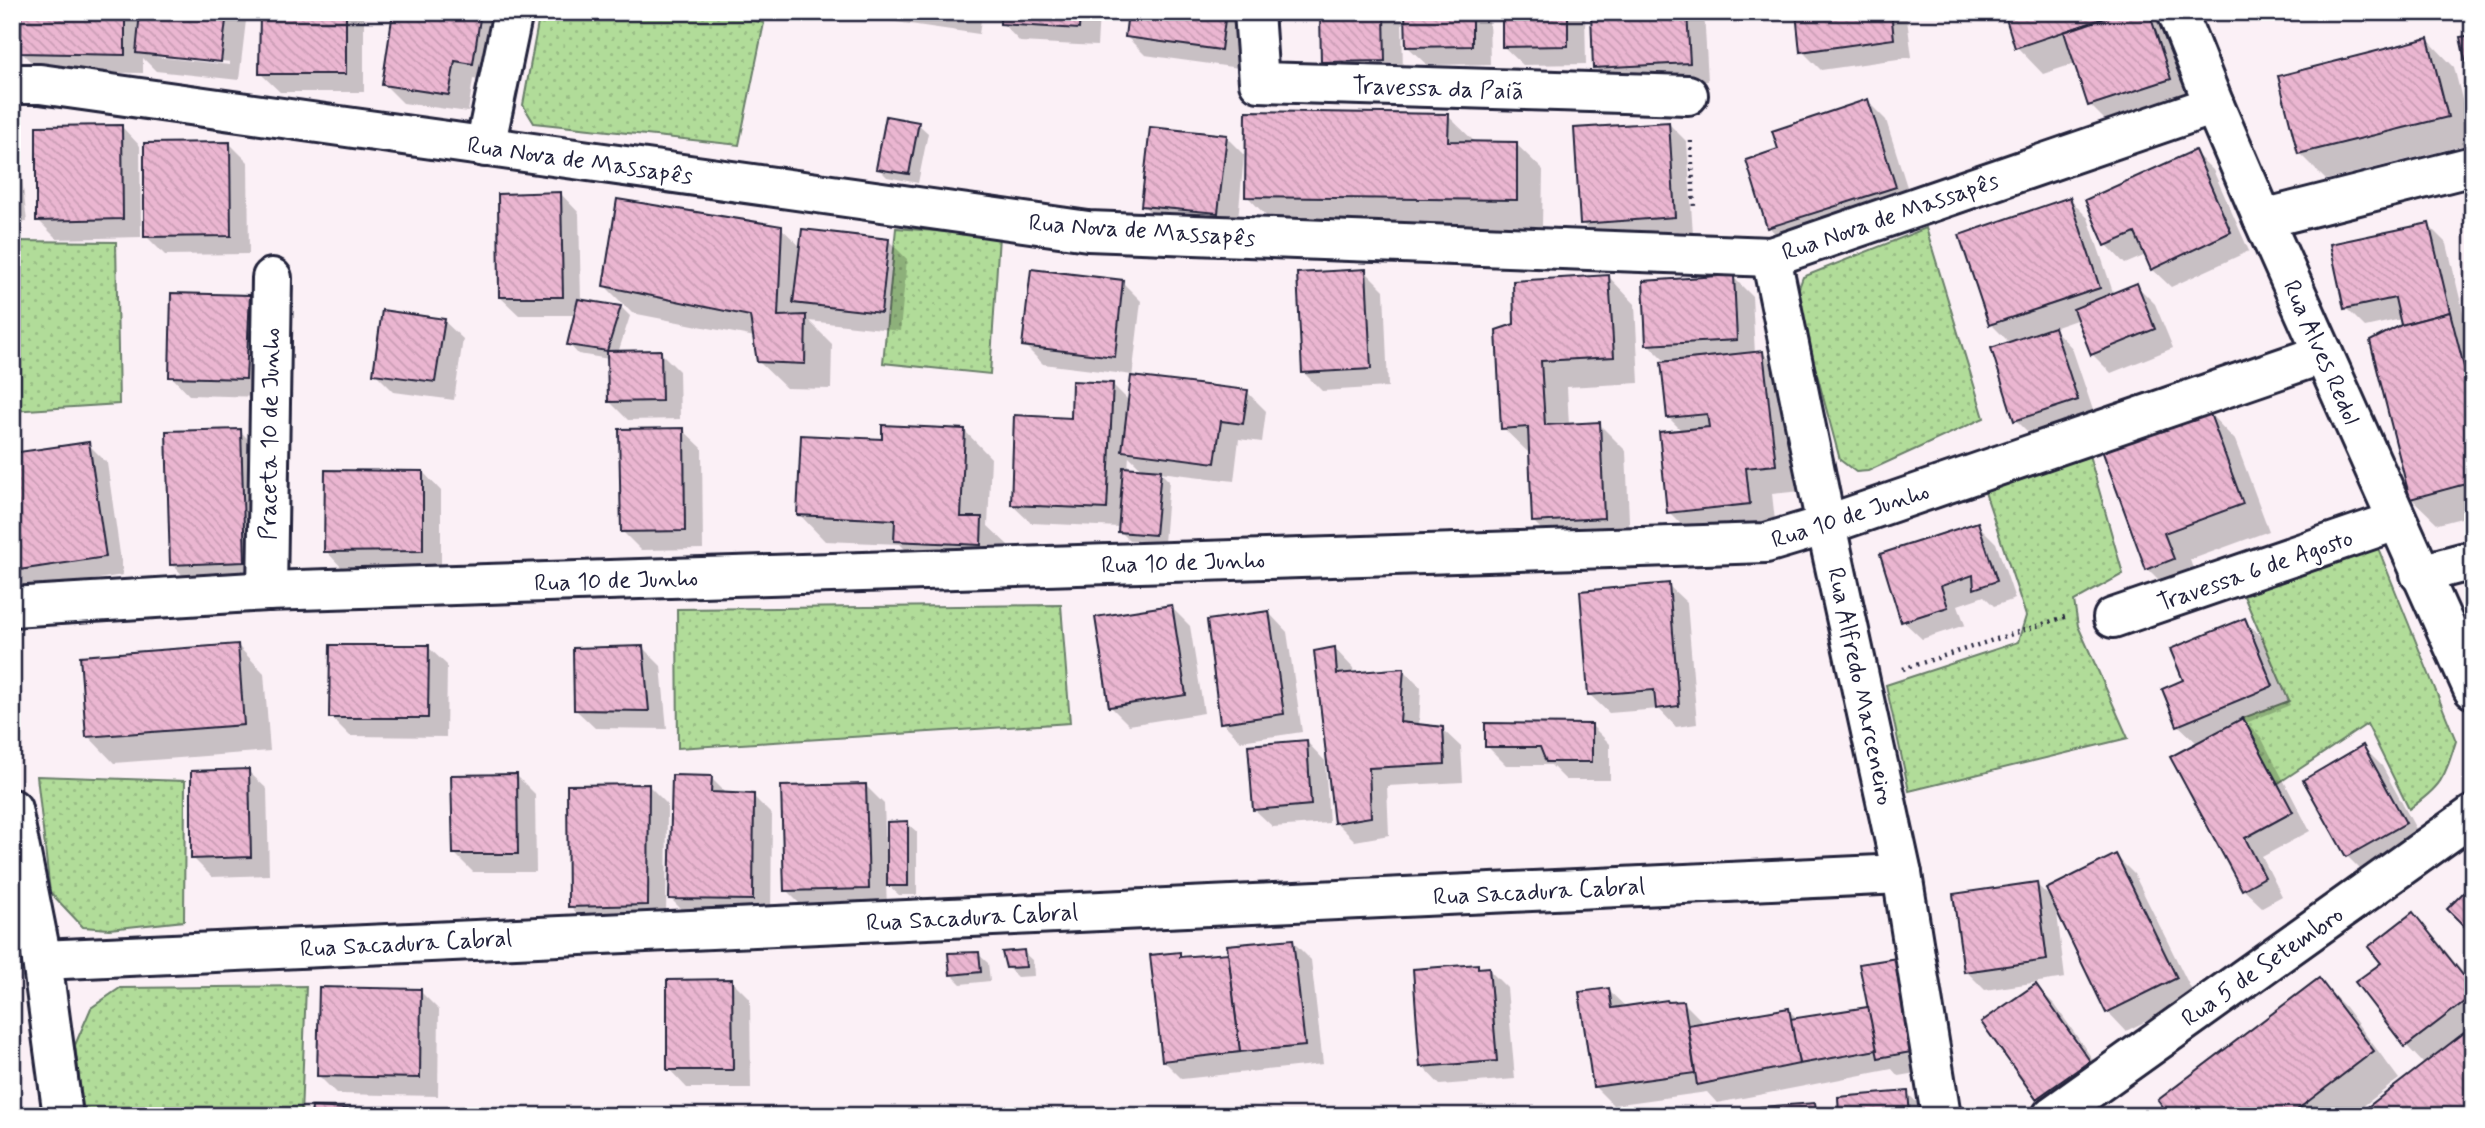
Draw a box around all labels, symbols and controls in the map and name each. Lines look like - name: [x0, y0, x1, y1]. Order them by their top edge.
- street label: Travessa da Paiã: [1352, 71, 1524, 108]
- street label: Rua Nova de Massapês: [465, 130, 695, 193]
- street label: Rua Nova de Massapês: [1778, 166, 2003, 269]
- street label: Rua Nova de Massapês: [1028, 208, 1257, 255]
- street label: Rua Alves Redol: [2275, 276, 2366, 430]
- street label: Praceta 10 de Junho: [253, 328, 288, 540]
- street label: Rua 10 de Junho: [1768, 476, 1933, 556]
- street label: Travessa 6 de Agosto: [2153, 523, 2357, 619]
- street label: Rua 10 de Junho: [1101, 545, 1266, 582]
- street label: Rua 10 de Junho: [534, 563, 699, 600]
- street label: Rua Alfredo Marceneiro: [1819, 565, 1900, 808]
- street label: Rua Sacadura Cabral: [1432, 871, 1646, 914]
- street label: Rua Sacadura Cabral: [865, 897, 1079, 940]
- street label: Rua 5 de Setembro: [2176, 900, 2350, 1035]
- street label: Rua Sacadura Cabral: [299, 923, 513, 966]

